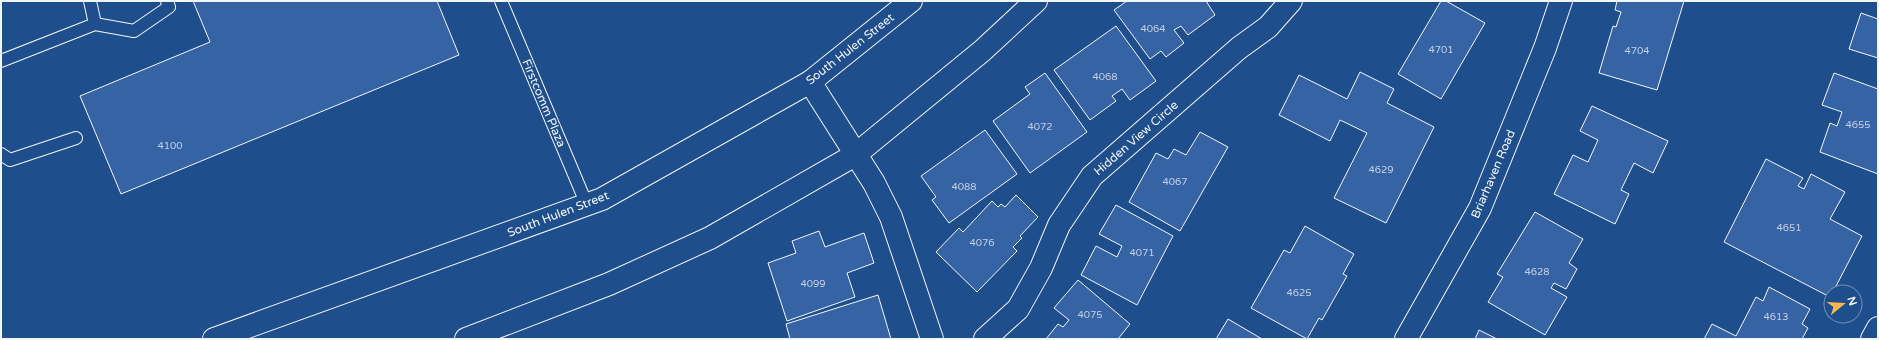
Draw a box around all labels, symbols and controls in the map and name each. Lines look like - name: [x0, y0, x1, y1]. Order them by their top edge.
- street label: South Hulen Street: [803, 10, 897, 88]
- house number: 4064: [1140, 23, 1166, 35]
- house number: 4701: [1428, 44, 1454, 56]
- house number: 4704: [1624, 45, 1650, 57]
- street label: Firstcomm Plaza: [519, 57, 569, 149]
- house number: 4068: [1092, 71, 1118, 83]
- street label: Hidden View Circle: [1091, 98, 1181, 178]
- house number: 4655: [1845, 119, 1871, 131]
- house number: 4072: [1027, 121, 1053, 133]
- street label: Briarhaven Road: [1468, 128, 1518, 220]
- house number: 4100: [157, 140, 183, 152]
- house number: 4629: [1368, 164, 1394, 176]
- house number: 4067: [1162, 176, 1188, 188]
- house number: 4088: [951, 181, 977, 193]
- street label: South Hulen Street: [505, 188, 611, 240]
- house number: 4651: [1776, 222, 1802, 234]
- house number: 4076: [969, 237, 995, 249]
- house number: 4071: [1129, 247, 1155, 259]
- house number: 4628: [1524, 266, 1550, 278]
- house number: 4099: [800, 278, 826, 290]
- north arrow: [1823, 284, 1863, 324]
- house number: 4625: [1286, 287, 1312, 299]
- text: N: [1844, 295, 1860, 307]
- house number: 4075: [1077, 309, 1103, 321]
- house number: 4613: [1763, 311, 1789, 323]

